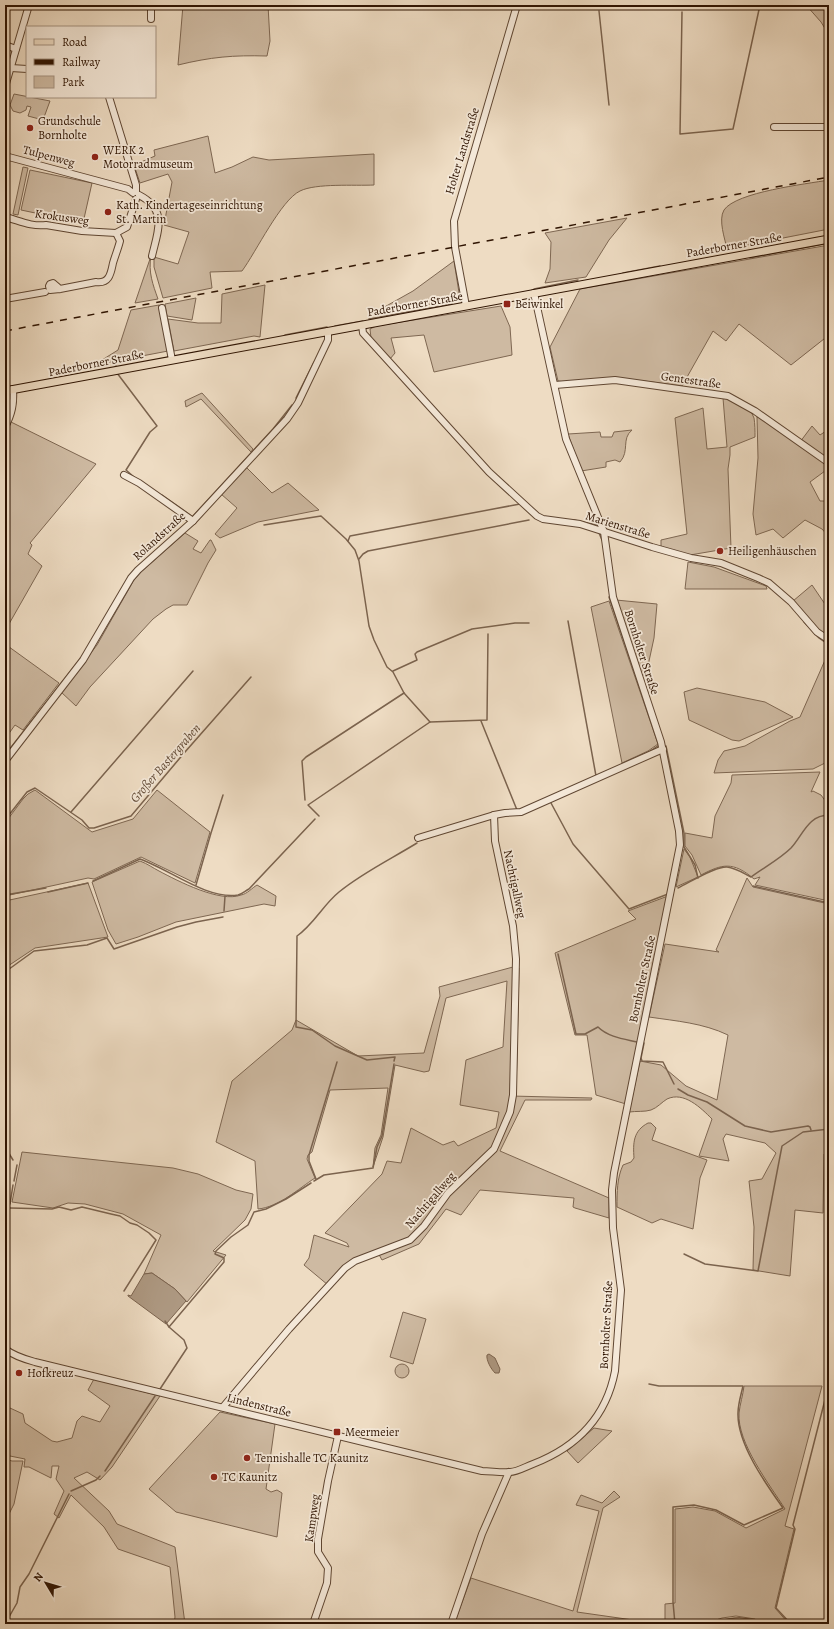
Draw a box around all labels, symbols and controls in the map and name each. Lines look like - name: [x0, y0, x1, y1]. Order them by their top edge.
- legend: [26, 26, 156, 98]
- text: Road: [62, 34, 88, 50]
- text: Railway: [62, 54, 101, 70]
- text: Park: [62, 74, 85, 90]
- street label: Holter Landstraße: [441, 106, 483, 196]
- place label: Grundschule Bornholte: [38, 113, 101, 143]
- marker: Grundschule Bornholte: [25, 123, 35, 133]
- street label: Tulpenweg: [21, 141, 77, 171]
- place label: WERK 2 Motorradmuseum: [102, 142, 193, 172]
- marker: WERK 2 Motorradmuseum: [90, 152, 100, 162]
- place label: Kath. Kindertageseinrichtung St. Martin: [116, 197, 263, 227]
- street label: Krokusweg: [34, 205, 90, 229]
- marker: Kath. Kindertageseinrichtung St. Martin: [103, 207, 113, 217]
- street label: Paderborner Straße: [685, 229, 783, 261]
- street label: Paderborner Straße: [366, 288, 464, 320]
- place label: Beiwinkel: [515, 296, 563, 312]
- marker: Beiwinkel: [502, 299, 512, 309]
- street label: Paderborner Straße: [47, 346, 145, 380]
- street label: Gentestraße: [660, 368, 722, 392]
- street label: Rolandstraße: [129, 508, 189, 564]
- street label: Marienstraße: [584, 508, 652, 542]
- place label: Heiligenhäuschen: [728, 543, 817, 559]
- marker: Heiligenhäuschen: [715, 546, 725, 556]
- street label: Bornholter Straße: [621, 607, 663, 697]
- water label: Großer Bastergraben: [126, 720, 204, 806]
- street label: Nachtigallweg: [500, 848, 530, 920]
- street label: Bornholter Straße: [625, 934, 659, 1024]
- street label: Nachtigallweg: [401, 1168, 459, 1232]
- street label: Bornholter Straße: [596, 1280, 616, 1370]
- place label: Hofkreuz: [27, 1365, 74, 1381]
- marker: Hofkreuz: [14, 1368, 24, 1378]
- street label: Lindenstraße: [225, 1389, 293, 1421]
- place label: Meermeier: [345, 1424, 399, 1440]
- marker: Meermeier: [332, 1427, 342, 1437]
- place label: Tennishalle TC Kaunitz: [255, 1450, 368, 1466]
- marker: Tennishalle TC Kaunitz: [242, 1453, 252, 1463]
- place label: TC Kaunitz: [222, 1469, 277, 1485]
- marker: TC Kaunitz: [209, 1472, 219, 1482]
- street label: Kampweg: [301, 1493, 323, 1543]
- north arrow: [26, 1563, 66, 1603]
- text: N: [30, 1569, 47, 1585]

